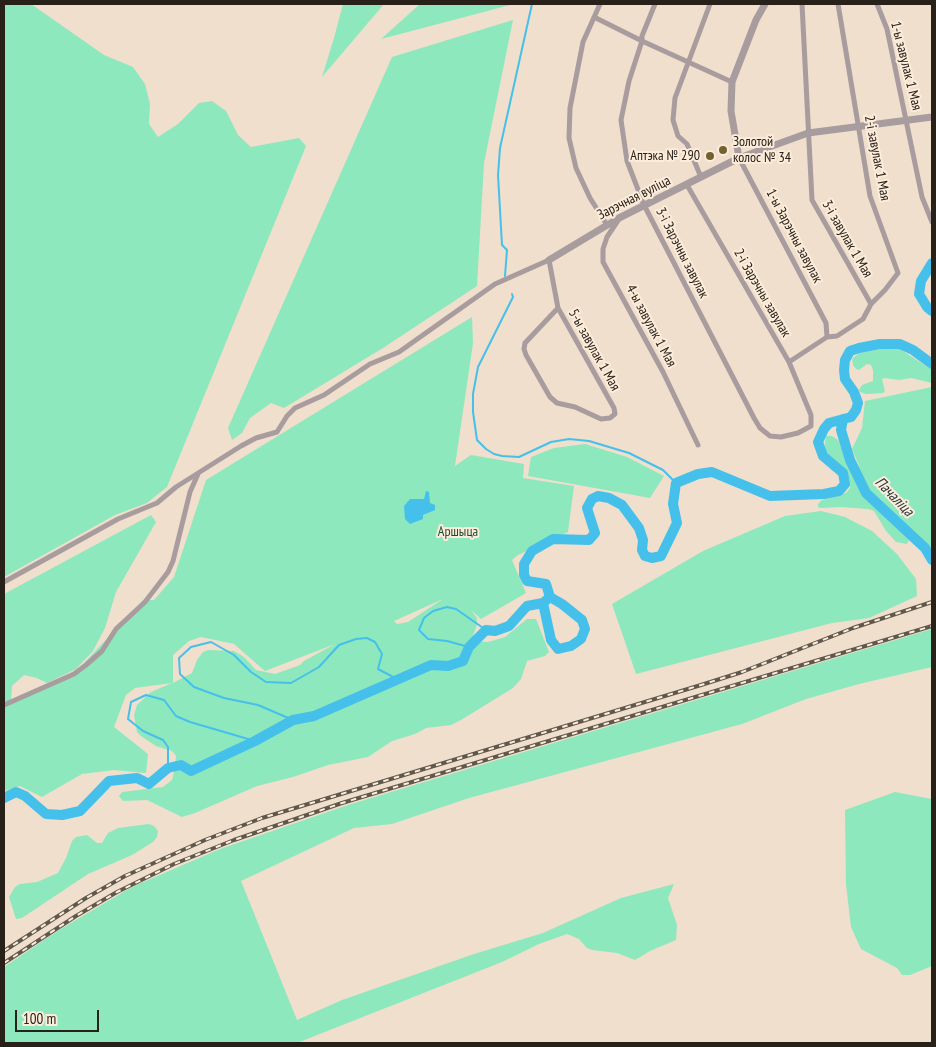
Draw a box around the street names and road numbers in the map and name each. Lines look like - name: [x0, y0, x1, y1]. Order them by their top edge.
- street label: 1-ы завулак 1 Мая: [887, 20, 925, 112]
- street label: 2-і завулак 1 Мая: [861, 114, 893, 202]
- street label: Зарэчная вуліца: [595, 172, 673, 224]
- street label: 1-ы Зарэчны завулак: [762, 186, 826, 286]
- street label: 3-і завулак 1 Мая: [818, 197, 876, 281]
- street label: 3-і Зарэчны завулак: [652, 205, 712, 301]
- street label: 2-і Зарэчны завулак: [730, 246, 794, 340]
- street label: 4-ы завулак 1 Мая: [622, 282, 680, 370]
- street label: 5-ы завулак 1 Мая: [565, 306, 623, 394]

